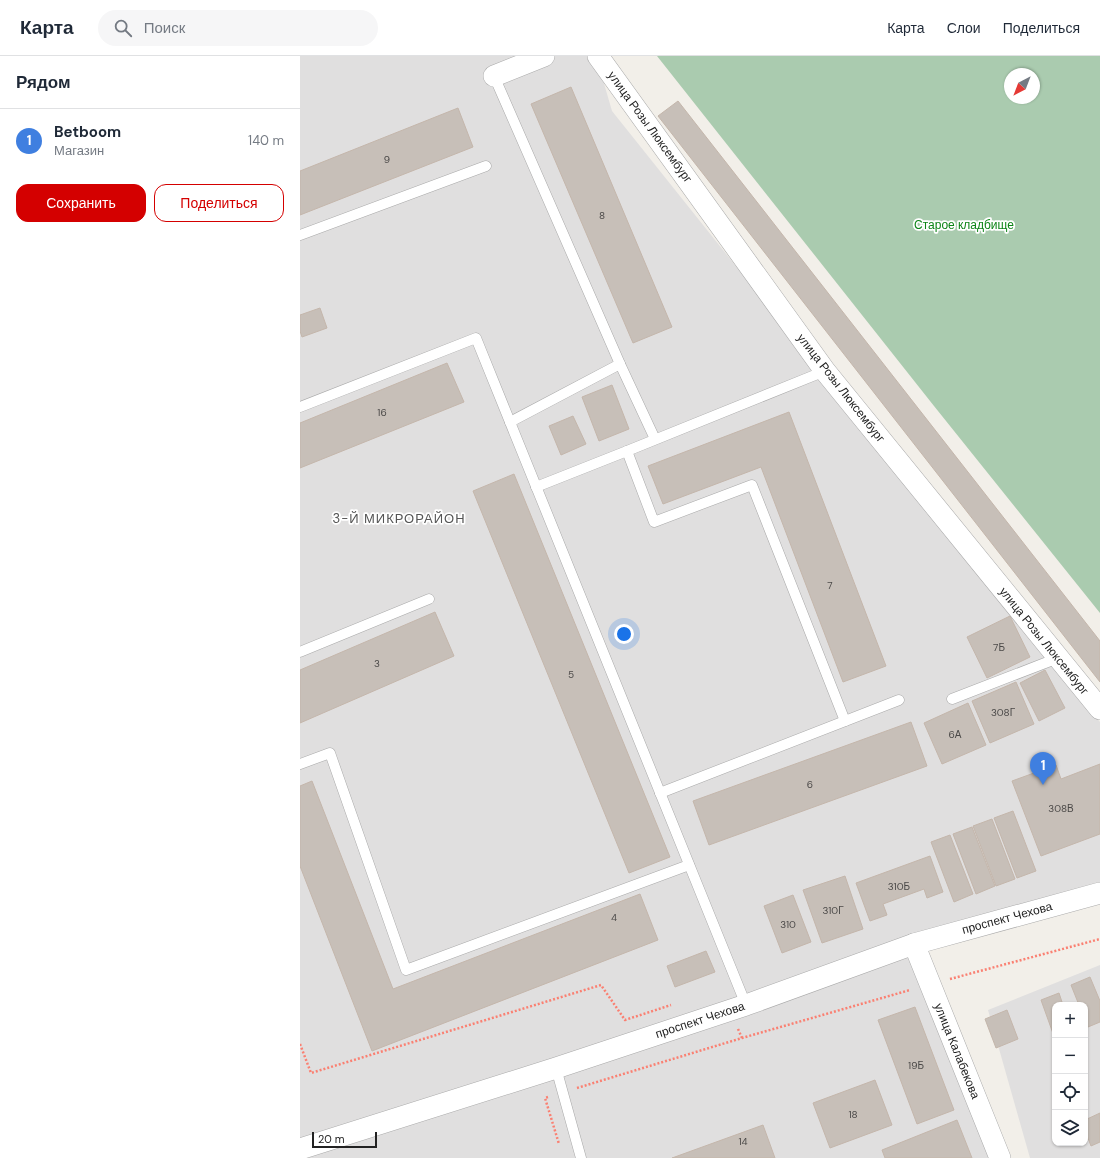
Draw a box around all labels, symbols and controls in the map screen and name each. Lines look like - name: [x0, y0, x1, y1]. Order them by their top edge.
- search box: [98, 10, 378, 46]
- text: Карта: [20, 15, 74, 40]
- icon: search: [112, 17, 134, 39]
- text: Поиск: [144, 18, 185, 38]
- text: Карта: [887, 19, 925, 37]
- text: Слои: [947, 19, 981, 37]
- text: Поделиться: [1003, 19, 1080, 37]
- street label: улица Розы Люксембург: [604, 68, 696, 186]
- north arrow: [1004, 68, 1040, 104]
- text: Рядом: [16, 71, 71, 93]
- text: Betboom: [54, 122, 121, 142]
- text: 1: [27, 132, 31, 149]
- text: 140 m: [248, 132, 284, 149]
- text: Магазин: [54, 142, 104, 159]
- house number: 9: [384, 153, 390, 166]
- button: Сохранить: [16, 184, 146, 222]
- button: Поделиться: [154, 184, 284, 222]
- house number: 8: [599, 209, 605, 222]
- park label: Старое кладбище: [914, 217, 1014, 233]
- street label: улица Розы Люксембург: [793, 330, 889, 446]
- house number: 16: [377, 406, 387, 419]
- district label: 3-Й МИКРОРАЙОН: [332, 510, 466, 527]
- house number: 7: [827, 579, 833, 592]
- street label: улица Розы Люксембург: [996, 584, 1093, 699]
- your location: [614, 624, 634, 644]
- house number: 7Б: [993, 641, 1005, 654]
- house number: 3: [374, 657, 380, 670]
- house number: 5: [568, 668, 574, 681]
- house number: 308Г: [991, 706, 1016, 719]
- house number: 6А: [949, 728, 962, 741]
- pin: 1: [1030, 752, 1056, 785]
- house number: 6: [807, 778, 813, 791]
- house number: 308В: [1048, 802, 1074, 815]
- house number: 310Б: [888, 880, 911, 893]
- street label: проспект Чехова: [960, 898, 1054, 938]
- house number: 310Г: [822, 904, 844, 917]
- house number: 4: [611, 911, 617, 924]
- house number: 310: [780, 918, 796, 931]
- street label: проспект Чехова: [653, 998, 747, 1042]
- street label: улица Калабекова: [930, 1001, 984, 1102]
- map controls: [1052, 1002, 1088, 1146]
- button: +: [1052, 1002, 1088, 1038]
- button: −: [1052, 1038, 1088, 1074]
- house number: 19Б: [908, 1059, 924, 1072]
- button: locate: [1052, 1074, 1088, 1110]
- house number: 18: [848, 1108, 858, 1121]
- button: layers: [1052, 1110, 1088, 1146]
- scale bar: [312, 1130, 377, 1149]
- text: 20 m: [318, 1132, 344, 1146]
- house number: 14: [738, 1135, 748, 1148]

